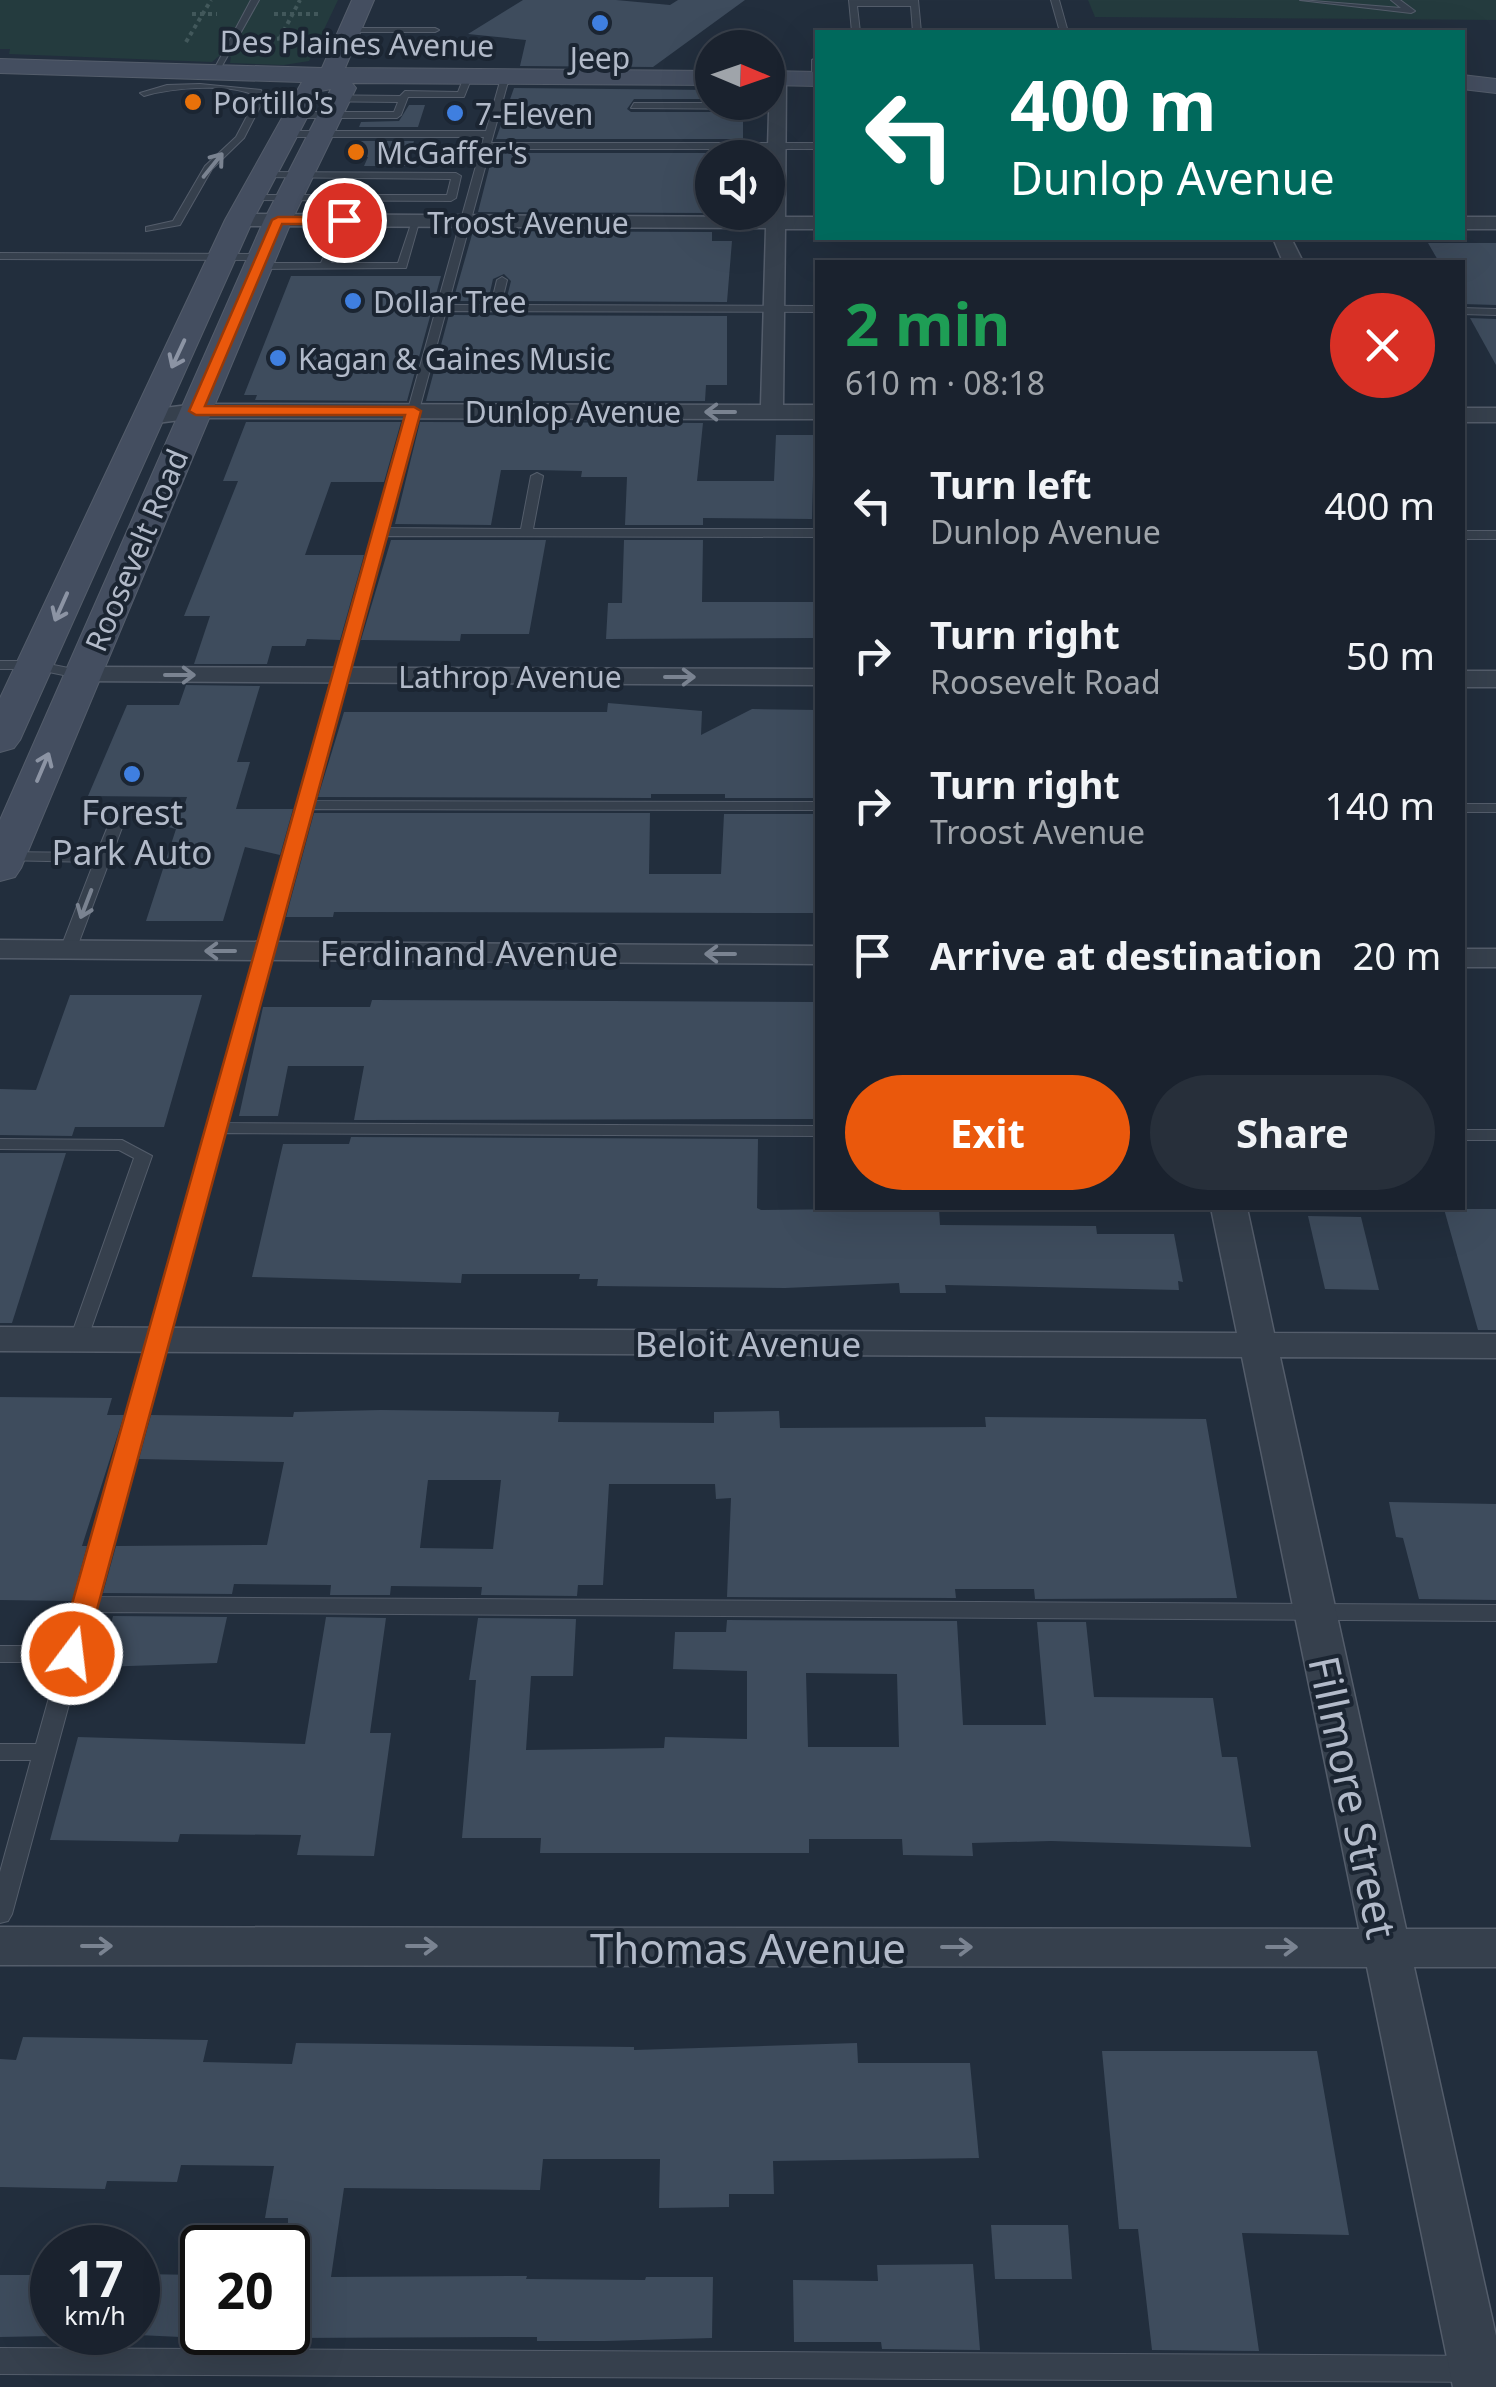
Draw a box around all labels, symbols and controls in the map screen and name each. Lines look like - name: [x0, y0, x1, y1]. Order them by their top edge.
- marker: Jeep: [589, 12, 611, 34]
- street label: Des Plaines Avenue: [219, 20, 495, 66]
- north arrow: [695, 30, 785, 120]
- map controls: [695, 30, 785, 230]
- place label: Jeep: [567, 37, 630, 78]
- text: 400 m: [1010, 56, 1217, 152]
- icon: left: [845, 70, 975, 200]
- place label: Portillo's: [213, 82, 334, 123]
- marker: Portillo's: [182, 91, 204, 113]
- place label: 7-Eleven: [475, 93, 593, 134]
- marker: 7-Eleven: [444, 102, 466, 124]
- place label: McGaffer's: [376, 132, 528, 173]
- button: sound: [695, 140, 785, 230]
- marker: McGaffer's: [345, 141, 367, 163]
- text: Dunlop Avenue: [1010, 147, 1335, 208]
- one-way arrow: [202, 152, 224, 178]
- pin: [302, 178, 387, 263]
- icon: arrive: [317, 193, 372, 248]
- street label: Troost Avenue: [427, 202, 629, 243]
- place label: Dollar Tree: [373, 281, 526, 322]
- text: 2 min: [845, 282, 1010, 364]
- marker: Dollar Tree: [342, 290, 364, 312]
- button: close: [1330, 293, 1435, 398]
- one-way arrow: [167, 338, 186, 368]
- place label: Kagan & Gaines Music: [298, 338, 611, 379]
- marker: Kagan & Gaines Music: [267, 347, 289, 369]
- text: 610 m · 08:18: [845, 361, 1045, 404]
- street label: Dunlop Avenue: [465, 391, 681, 432]
- one-way arrow: [705, 402, 738, 422]
- street label: Roosevelt Road: [75, 442, 197, 658]
- text: Turn left: [930, 458, 1092, 510]
- icon: left: [845, 478, 900, 533]
- text: 400 m: [1324, 479, 1435, 531]
- text: Dunlop Avenue: [930, 510, 1161, 553]
- one-way arrow: [51, 591, 70, 621]
- text: Turn right: [930, 608, 1120, 660]
- icon: right: [845, 628, 900, 683]
- text: 50 m: [1346, 629, 1435, 681]
- street label: Lathrop Avenue: [398, 656, 622, 697]
- text: Roosevelt Road: [930, 660, 1161, 703]
- one-way arrow: [164, 666, 196, 684]
- one-way arrow: [664, 668, 696, 686]
- one-way arrow: [35, 752, 53, 783]
- text: Turn right: [930, 758, 1120, 810]
- marker: Forest Park Auto: [121, 763, 143, 785]
- icon: right: [845, 778, 900, 833]
- text: 140 m: [1324, 779, 1435, 831]
- place label: Forest Park Auto: [52, 788, 212, 875]
- text: Troost Avenue: [930, 810, 1145, 853]
- one-way arrow: [75, 888, 93, 918]
- icon: arrive: [845, 928, 900, 983]
- street label: Ferdinand Avenue: [320, 929, 618, 976]
- text: Arrive at destination: [930, 929, 1322, 981]
- text: 20 m: [1352, 929, 1441, 981]
- one-way arrow: [205, 942, 238, 960]
- one-way arrow: [705, 944, 738, 964]
- button: Exit: [845, 1075, 1130, 1190]
- button: Share: [1150, 1075, 1435, 1190]
- street label: Beloit Avenue: [635, 1320, 861, 1367]
- position arrow: [20, 1602, 124, 1706]
- street label: Fillmore Street: [1296, 1651, 1412, 1943]
- street label: Thomas Avenue: [590, 1919, 906, 1976]
- one-way arrow: [80, 1936, 113, 1956]
- one-way arrow: [406, 1936, 438, 1956]
- one-way arrow: [940, 1938, 973, 1956]
- one-way arrow: [1266, 1938, 1298, 1956]
- speed limit sign: 20: [180, 2225, 310, 2355]
- text: 17: [66, 2244, 124, 2312]
- text: km/h: [64, 2298, 126, 2332]

